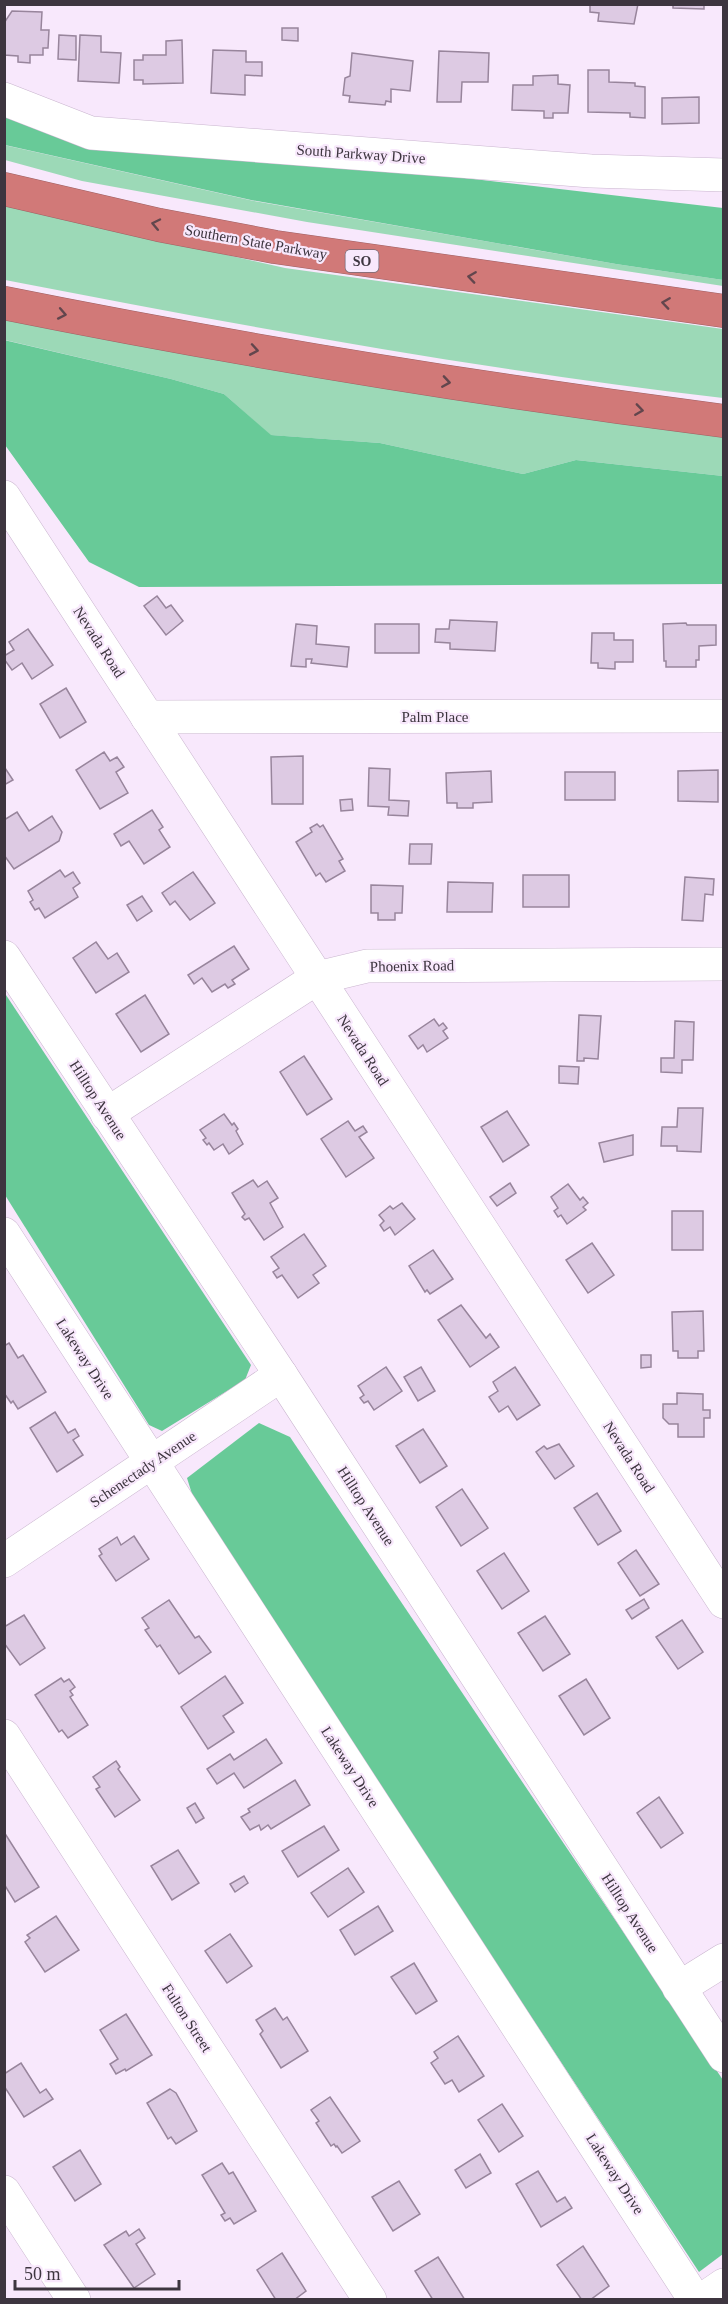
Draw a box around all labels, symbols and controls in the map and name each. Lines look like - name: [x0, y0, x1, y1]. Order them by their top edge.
- street label: South Parkway Drive: [296, 142, 426, 167]
- one-way arrow: [151, 218, 161, 231]
- street label: Southern State Parkway: [184, 222, 329, 262]
- road number: SO: [346, 250, 378, 272]
- one-way arrow: [468, 271, 477, 283]
- one-way arrow: [661, 298, 670, 310]
- one-way arrow: [57, 307, 67, 320]
- one-way arrow: [249, 343, 258, 355]
- one-way arrow: [441, 375, 451, 387]
- one-way arrow: [634, 403, 644, 416]
- street label: Nevada Road: [70, 604, 128, 681]
- street label: Palm Place: [401, 709, 469, 725]
- street label: Phoenix Road: [370, 957, 455, 975]
- street label: Nevada Road: [334, 1012, 392, 1089]
- street label: Hilltop Avenue: [67, 1057, 130, 1143]
- street label: Lakeway Drive: [53, 1316, 117, 1403]
- street label: Nevada Road: [600, 1419, 658, 1496]
- street label: Schenectady Avenue: [87, 1427, 199, 1510]
- street label: Hilltop Avenue: [335, 1463, 398, 1549]
- street label: Lakeway Drive: [318, 1724, 382, 1811]
- street label: Hilltop Avenue: [599, 1870, 662, 1956]
- street label: Fulton Street: [159, 1981, 215, 2056]
- street label: Lakeway Drive: [583, 2131, 647, 2218]
- scale bar: [15, 2253, 178, 2291]
- text: 50 m: [24, 2264, 61, 2284]

